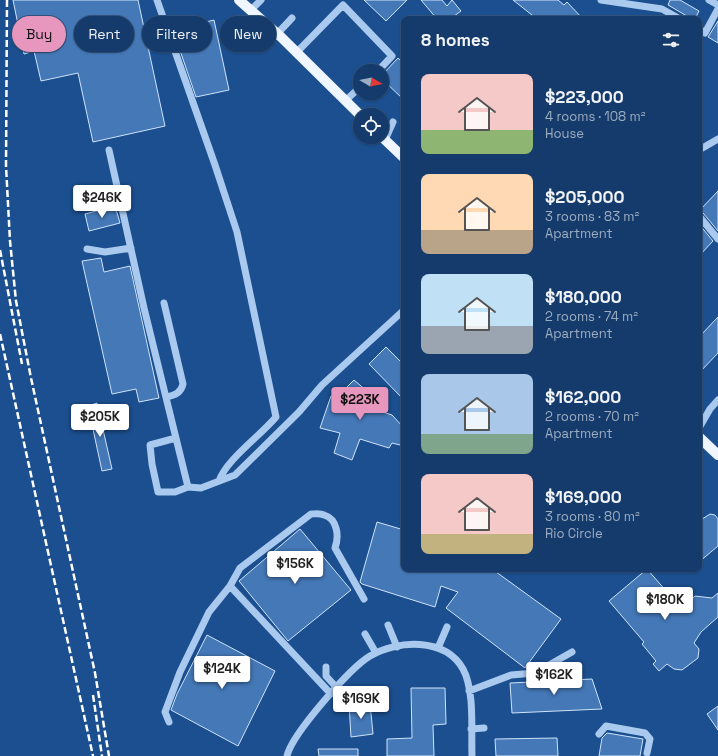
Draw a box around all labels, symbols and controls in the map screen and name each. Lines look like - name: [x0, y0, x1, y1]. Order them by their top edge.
- chip: Buy: [12, 16, 66, 52]
- chip: Rent: [74, 16, 134, 52]
- chip: Filters: [142, 16, 212, 52]
- chip: New: [220, 16, 276, 52]
- text: 8 homes: [421, 29, 490, 51]
- icon: filters: [660, 29, 682, 51]
- north arrow: [353, 64, 389, 100]
- map controls: [353, 64, 389, 144]
- text: $223,000: [545, 86, 624, 108]
- icon: home: [453, 90, 501, 138]
- button: locate: [353, 108, 389, 144]
- text: 4 rooms · 108 m²: [545, 108, 646, 125]
- text: House: [545, 125, 584, 142]
- pin: $246K: [74, 185, 130, 219]
- text: $205,000: [545, 186, 624, 208]
- text: $246K: [82, 189, 122, 206]
- icon: home: [453, 190, 501, 238]
- text: 3 rooms · 83 m²: [545, 208, 639, 225]
- text: Apartment: [545, 225, 613, 242]
- text: $180,000: [545, 286, 622, 308]
- icon: home: [453, 290, 501, 338]
- text: 2 rooms · 74 m²: [545, 308, 638, 325]
- text: Apartment: [545, 325, 613, 342]
- text: $162,000: [545, 386, 621, 408]
- pin: $223K: [332, 387, 388, 421]
- icon: home: [453, 390, 501, 438]
- text: $223K: [340, 391, 380, 408]
- pin: $205K: [72, 404, 128, 438]
- text: $205K: [80, 408, 120, 425]
- text: 2 rooms · 70 m²: [545, 408, 639, 425]
- text: Apartment: [545, 425, 613, 442]
- text: $169,000: [545, 486, 622, 508]
- icon: home: [453, 490, 501, 538]
- text: 3 rooms · 80 m²: [545, 508, 640, 525]
- text: Rio Circle: [545, 525, 603, 542]
- pin: $156K: [267, 551, 323, 585]
- text: $156K: [276, 555, 314, 572]
- pin: $180K: [637, 587, 693, 621]
- text: $180K: [646, 591, 684, 608]
- pin: $124K: [194, 656, 250, 690]
- text: $124K: [203, 660, 241, 677]
- pin: $162K: [526, 662, 582, 696]
- text: $162K: [535, 666, 573, 683]
- pin: $169K: [333, 686, 389, 720]
- text: $169K: [342, 690, 380, 707]

